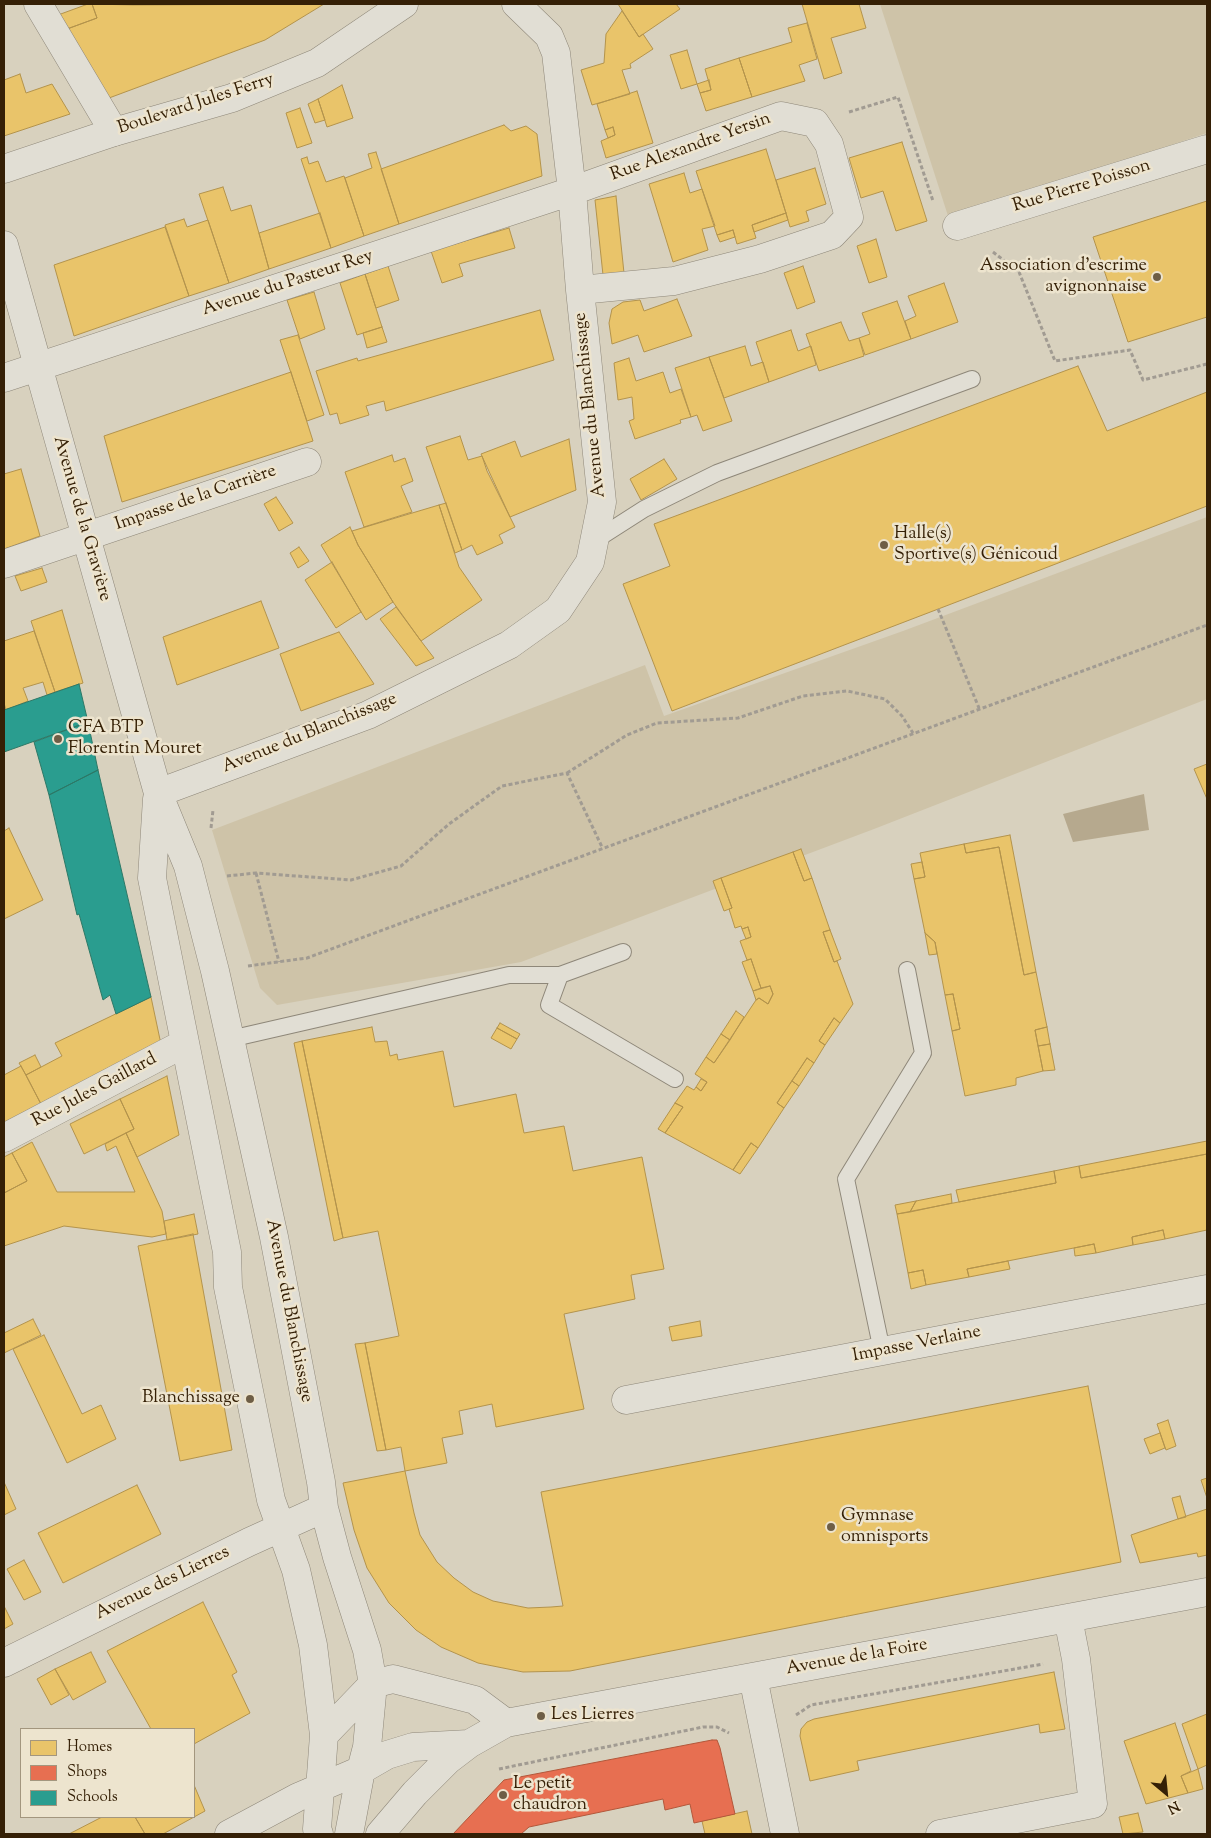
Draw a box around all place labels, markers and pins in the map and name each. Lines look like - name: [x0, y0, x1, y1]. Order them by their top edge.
- place label: Association d’escrime avignonnaise: [980, 256, 1147, 298]
- marker: Association d’escrime avignonnaise: [1151, 271, 1163, 283]
- place label: Halle(s) Sportive(s) Génicoud: [894, 524, 1058, 566]
- marker: Halle(s) Sportive(s) Génicoud: [878, 539, 890, 551]
- place label: CFA BTP Florentin Mouret: [68, 718, 202, 761]
- marker: CFA BTP Florentin Mouret: [52, 733, 64, 745]
- place label: Blanchissage: [142, 1388, 240, 1410]
- marker: Blanchissage: [244, 1393, 256, 1405]
- place label: Gymnase omnisports: [841, 1506, 928, 1548]
- marker: Gymnase omnisports: [825, 1521, 837, 1533]
- place label: Les Lierres: [551, 1705, 634, 1727]
- marker: Les Lierres: [535, 1710, 547, 1722]
- place label: Le petit chaudron: [513, 1774, 587, 1816]
- marker: Le petit chaudron: [497, 1789, 509, 1801]

